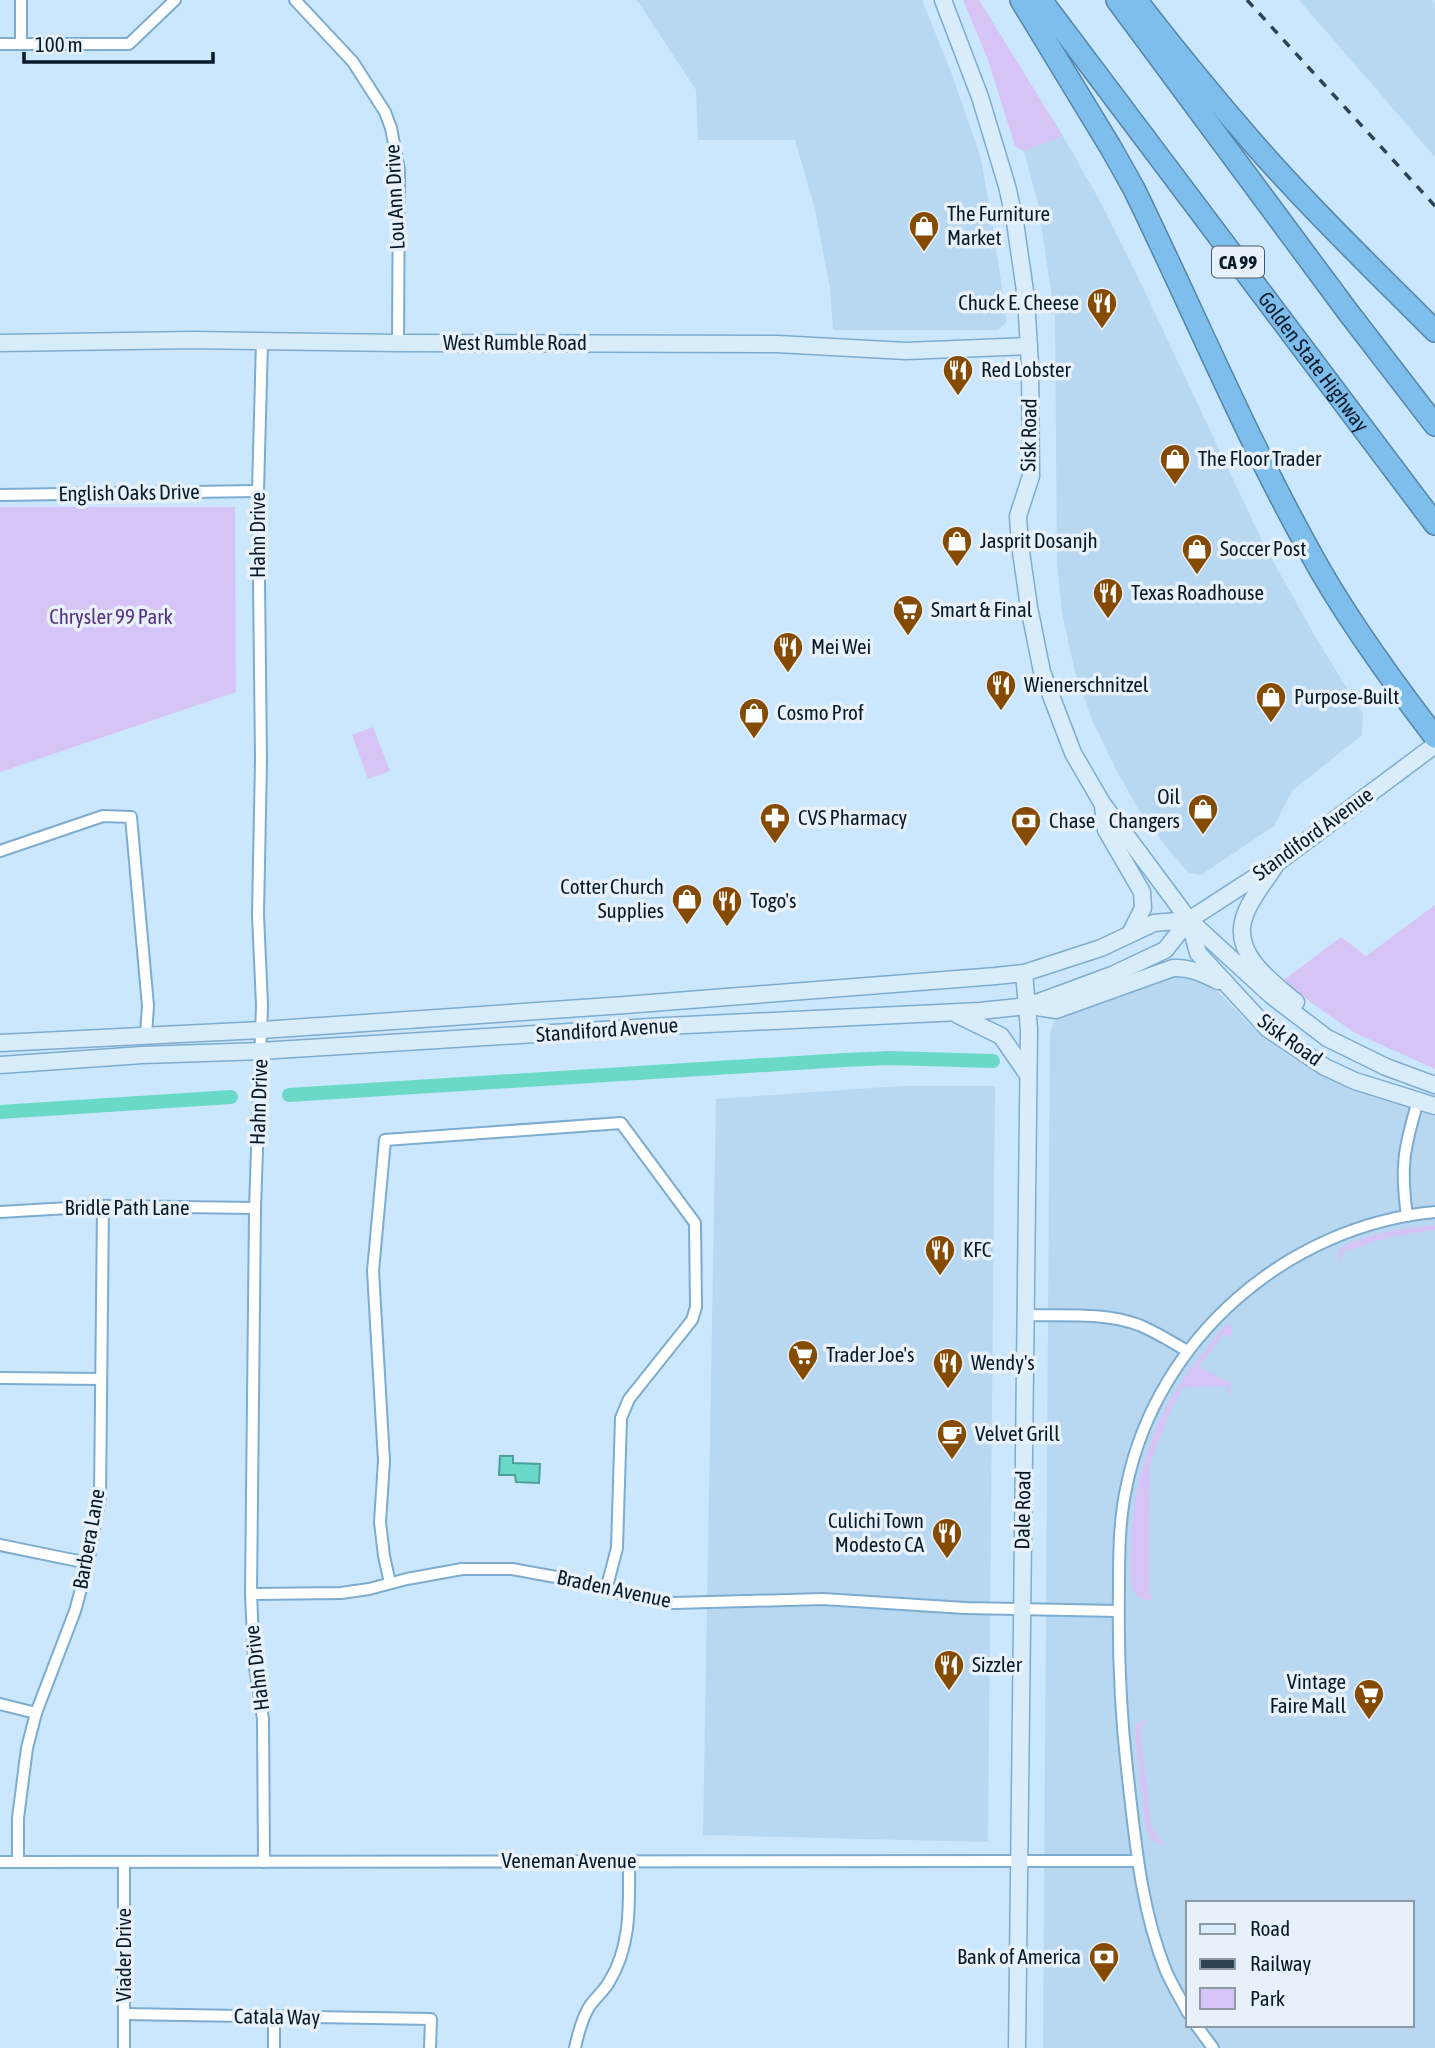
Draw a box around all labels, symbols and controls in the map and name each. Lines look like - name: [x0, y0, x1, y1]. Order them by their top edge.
- scale bar: [24, 21, 214, 65]
- text: 100 m: [35, 32, 83, 56]
- street label: Lou Ann Drive: [379, 144, 409, 250]
- place label: The Furniture Market: [947, 201, 1050, 249]
- shop icon: The Furniture Market: [907, 209, 941, 253]
- road number: CA 99: [1212, 246, 1264, 278]
- restaurant icon: Chuck E. Cheese: [1085, 286, 1119, 330]
- street label: Golden State Highway: [1254, 287, 1375, 436]
- place label: Chuck E. Cheese: [958, 290, 1079, 314]
- street label: West Rumble Road: [443, 330, 587, 354]
- restaurant icon: Red Lobster: [941, 353, 975, 397]
- place label: Red Lobster: [981, 357, 1071, 381]
- street label: Sisk Road: [1015, 398, 1041, 472]
- shop icon: The Floor Trader: [1158, 442, 1192, 486]
- place label: The Floor Trader: [1198, 446, 1322, 470]
- street label: English Oaks Drive: [58, 479, 200, 505]
- street label: Hahn Drive: [245, 492, 269, 578]
- shop icon: Jasprit Dosanjh: [940, 524, 974, 568]
- place label: Jasprit Dosanjh: [980, 528, 1098, 552]
- shop icon: Soccer Post: [1180, 532, 1214, 576]
- place label: Soccer Post: [1220, 536, 1306, 560]
- restaurant icon: Texas Roadhouse: [1091, 576, 1125, 620]
- place label: Texas Roadhouse: [1131, 580, 1264, 604]
- supermarket icon: Smart & Final: [891, 593, 925, 637]
- place label: Smart & Final: [931, 597, 1033, 621]
- park label: Chrysler 99 Park: [49, 604, 173, 628]
- restaurant icon: Mei Wei: [771, 630, 805, 674]
- place label: Mei Wei: [811, 634, 871, 658]
- restaurant icon: Wienerschnitzel: [984, 668, 1018, 712]
- place label: Wienerschnitzel: [1024, 672, 1149, 696]
- shop icon: Purpose-Built: [1254, 680, 1288, 724]
- place label: Purpose-Built: [1294, 684, 1399, 708]
- shop icon: Cosmo Prof: [737, 696, 771, 740]
- place label: Cosmo Prof: [777, 700, 864, 724]
- street label: Standiford Avenue: [1248, 782, 1377, 885]
- place label: Oil Changers: [1109, 784, 1180, 832]
- shop icon: Oil Changers: [1186, 792, 1220, 836]
- pharmacy icon: CVS Pharmacy: [758, 801, 792, 845]
- bank icon: Chase: [1009, 804, 1043, 848]
- place label: CVS Pharmacy: [798, 805, 908, 829]
- place label: Chase: [1049, 808, 1095, 832]
- place label: Cotter Church Supplies: [560, 874, 664, 922]
- shop icon: Cotter Church Supplies: [670, 882, 704, 926]
- restaurant icon: Togo's: [710, 884, 744, 928]
- place label: Togo's: [750, 888, 796, 912]
- street label: Sisk Road: [1254, 1008, 1327, 1070]
- street label: Standiford Avenue: [535, 1012, 679, 1046]
- street label: Hahn Drive: [245, 1059, 271, 1145]
- street label: Bridle Path Lane: [64, 1195, 190, 1219]
- restaurant icon: KFC: [923, 1233, 957, 1277]
- place label: KFC: [963, 1237, 992, 1261]
- supermarket icon: Trader Joe's: [786, 1338, 820, 1382]
- place label: Trader Joe's: [826, 1342, 914, 1366]
- restaurant icon: Wendy's: [931, 1346, 965, 1390]
- place label: Wendy's: [971, 1350, 1035, 1374]
- cafe icon: Velvet Grill: [935, 1417, 969, 1461]
- place label: Velvet Grill: [975, 1421, 1060, 1445]
- street label: Dale Road: [1009, 1470, 1035, 1550]
- street label: Barbera Lane: [67, 1487, 109, 1591]
- place label: Culichi Town Modesto CA: [828, 1508, 925, 1556]
- restaurant icon: Culichi Town Modesto CA: [930, 1516, 964, 1560]
- street label: Braden Avenue: [555, 1564, 674, 1612]
- street label: Hahn Drive: [239, 1624, 273, 1712]
- restaurant icon: Sizzler: [932, 1648, 966, 1692]
- place label: Sizzler: [972, 1652, 1023, 1676]
- place label: Vintage Faire Mall: [1270, 1669, 1346, 1717]
- supermarket icon: Vintage Faire Mall: [1352, 1677, 1386, 1721]
- street label: Veneman Avenue: [502, 1848, 637, 1872]
- legend: [1186, 1901, 1414, 2027]
- street label: Viader Drive: [111, 1908, 135, 2002]
- text: Road: [1250, 1916, 1290, 1940]
- bank icon: Bank of America: [1087, 1940, 1121, 1984]
- place label: Bank of America: [957, 1944, 1081, 1968]
- text: Railway: [1250, 1951, 1312, 1975]
- text: Park: [1250, 1986, 1285, 2010]
- street label: Catala Way: [234, 2003, 321, 2029]

